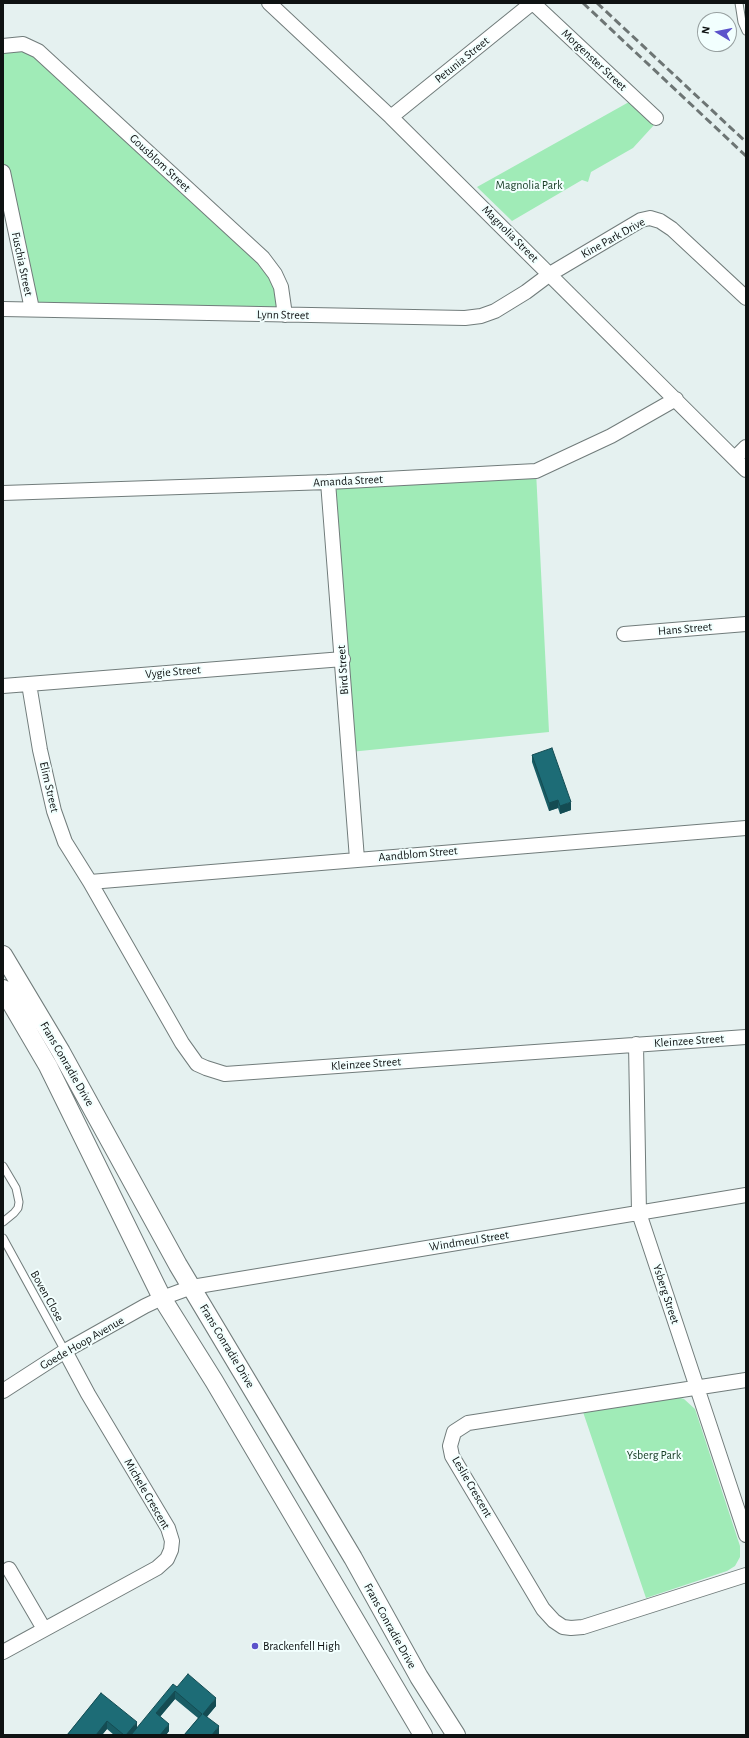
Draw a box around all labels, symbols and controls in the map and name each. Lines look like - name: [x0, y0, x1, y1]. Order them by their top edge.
- north arrow: [697, 12, 737, 52]
- text: N: [700, 25, 712, 35]
- street label: Morgenster Street: [558, 26, 630, 94]
- street label: Petunia Street: [432, 34, 492, 86]
- street label: Gousblom Street: [127, 131, 193, 195]
- park label: Magnolia Park: [496, 178, 562, 192]
- street label: Magnolia Street: [479, 203, 541, 265]
- street label: Kine Park Drive: [579, 215, 647, 261]
- street label: Fuschia Street: [8, 231, 36, 297]
- street label: Lynn Street: [257, 307, 309, 323]
- street label: Amanda Street: [313, 472, 383, 490]
- street label: Hans Street: [657, 619, 713, 639]
- street label: Bird Street: [334, 645, 352, 695]
- street label: Vygie Street: [145, 662, 201, 682]
- street label: Elim Street: [36, 760, 62, 814]
- street label: Aandblom Street: [378, 843, 458, 865]
- street label: Frans Conradie Drive: [37, 1019, 97, 1109]
- street label: Kleinzee Street: [653, 1031, 725, 1051]
- street label: Kleinzee Street: [330, 1054, 402, 1074]
- street label: Windmeul Street: [428, 1228, 510, 1254]
- street label: Ysberg Street: [650, 1262, 682, 1326]
- street label: Boven Close: [27, 1268, 67, 1324]
- street label: Frans Conradie Drive: [196, 1301, 258, 1391]
- street label: Goede Hoop Avenue: [37, 1313, 127, 1373]
- park label: Ysberg Park: [627, 1448, 681, 1462]
- street label: Leslie Crescent: [449, 1454, 495, 1520]
- street label: Michele Crescent: [121, 1456, 173, 1532]
- street label: Frans Conradie Drive: [361, 1581, 419, 1671]
- place label: Brackenfell High: [263, 1639, 340, 1653]
- marker: Brackenfell High: [250, 1641, 260, 1651]

